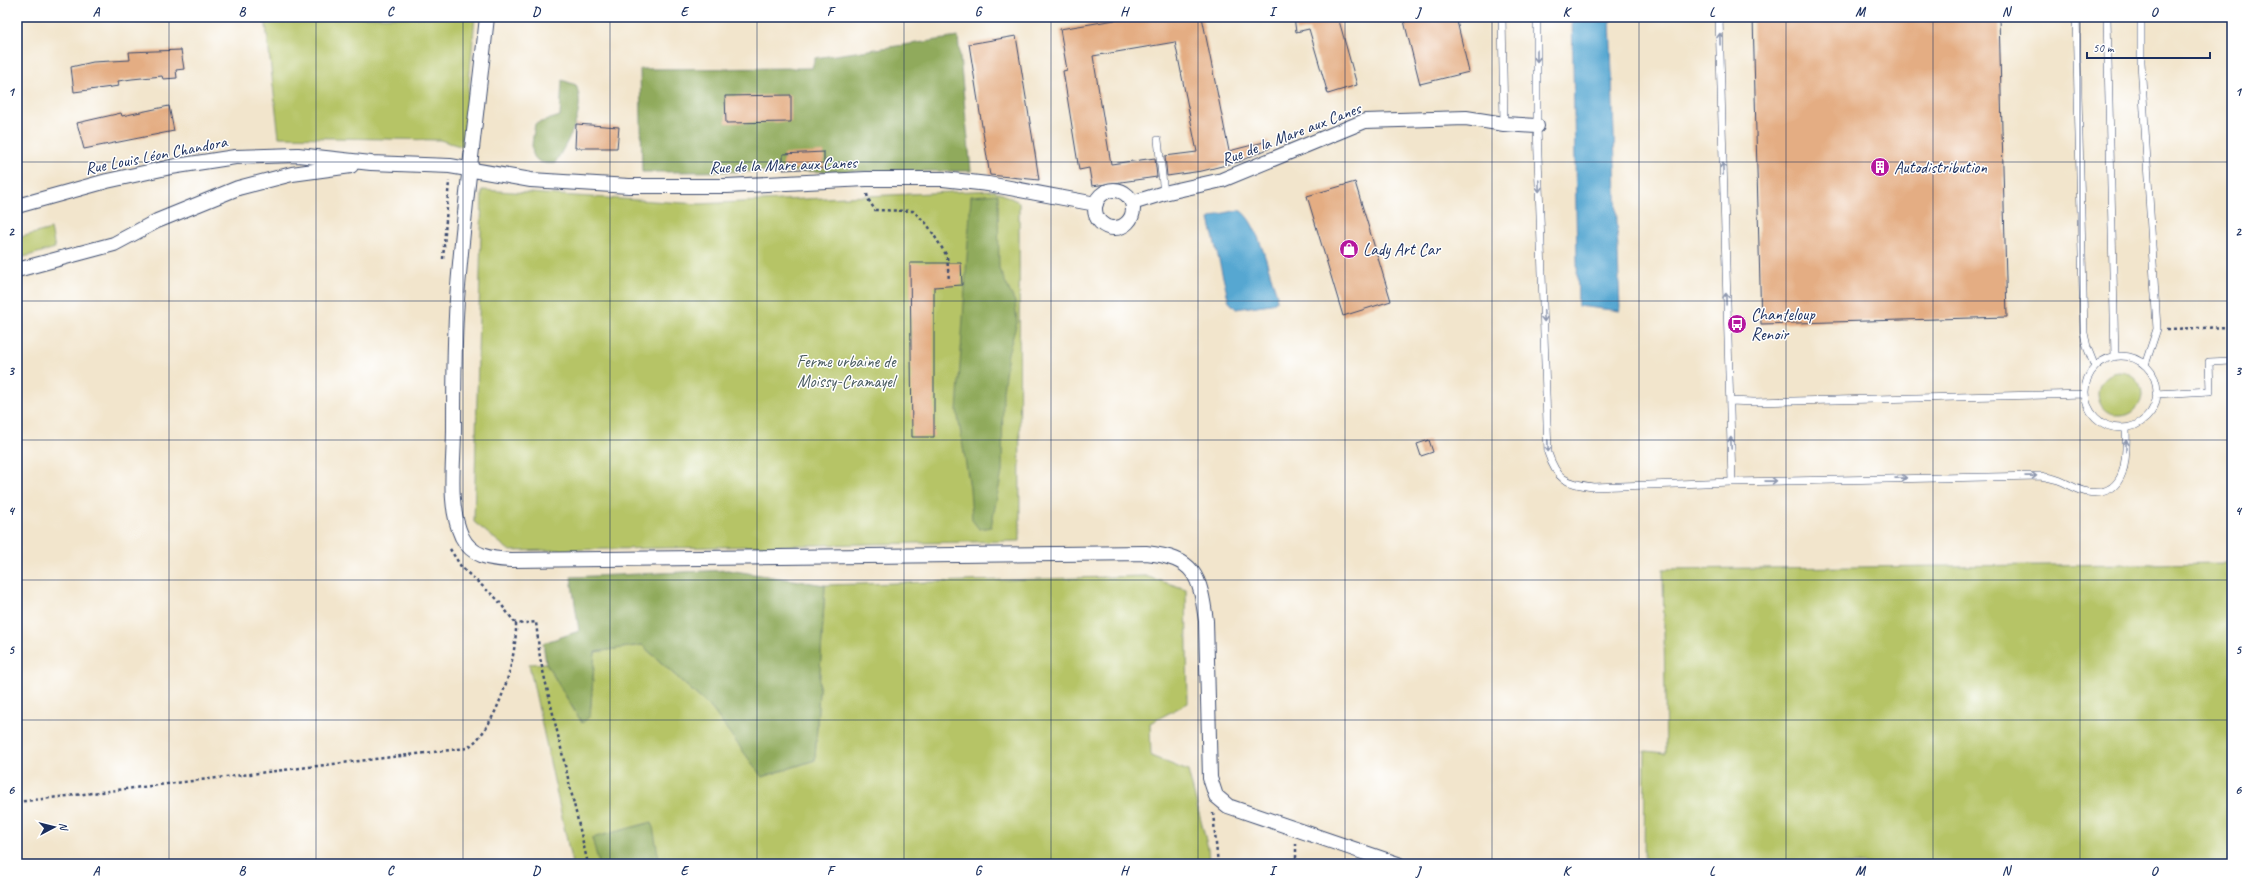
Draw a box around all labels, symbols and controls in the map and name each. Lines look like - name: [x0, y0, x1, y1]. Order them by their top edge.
- text: A: [93, 4, 101, 20]
- text: B: [239, 4, 247, 20]
- text: C: [387, 4, 395, 20]
- text: D: [532, 4, 541, 20]
- text: E: [681, 4, 690, 20]
- text: F: [827, 4, 836, 20]
- text: G: [975, 4, 983, 20]
- text: H: [1120, 4, 1130, 20]
- text: I: [1269, 4, 1278, 20]
- text: J: [1415, 4, 1422, 20]
- text: K: [1563, 4, 1573, 20]
- text: L: [1709, 4, 1716, 20]
- text: M: [1855, 4, 1866, 20]
- text: N: [2002, 4, 2013, 20]
- text: O: [2151, 4, 2160, 20]
- one-way arrow: [1716, 33, 1723, 46]
- scale bar: [2087, 34, 2210, 60]
- text: 50 m: [2093, 40, 2115, 56]
- one-way arrow: [1533, 49, 1541, 62]
- text: 1: [8, 84, 16, 100]
- text: 1: [2235, 84, 2243, 100]
- street label: Rue de la Mare aux Canes: [1218, 97, 1366, 170]
- street label: Rue Louis Léon Chandora: [83, 131, 230, 179]
- street label: Rue de la Mare aux Canes: [709, 152, 859, 178]
- building icon: Autodistribution: [1869, 156, 1891, 178]
- place label: Autodistribution: [1894, 157, 1987, 178]
- one-way arrow: [1719, 163, 1727, 176]
- one-way arrow: [1536, 179, 1543, 192]
- text: 2: [8, 224, 15, 240]
- text: 2: [2235, 224, 2242, 240]
- shop icon: Lady Art Car: [1338, 238, 1360, 260]
- place label: Lady Art Car: [1363, 239, 1442, 260]
- one-way arrow: [1722, 293, 1730, 306]
- place label: Chanteloup Renoir: [1751, 304, 1816, 345]
- one-way arrow: [1540, 309, 1548, 322]
- bus stop icon: Chanteloup Renoir: [1726, 313, 1748, 335]
- park label: Ferme urbaine de Moissy-Cramayel: [797, 351, 898, 392]
- text: 3: [8, 363, 15, 379]
- text: 3: [2235, 363, 2242, 379]
- one-way arrow: [1728, 437, 1735, 450]
- one-way arrow: [1544, 439, 1552, 452]
- one-way arrow: [2122, 440, 2130, 453]
- one-way arrow: [2024, 472, 2037, 480]
- one-way arrow: [1894, 475, 1907, 482]
- one-way arrow: [1764, 477, 1777, 485]
- text: 4: [8, 503, 16, 519]
- text: 4: [2235, 503, 2243, 519]
- text: 5: [8, 642, 15, 658]
- text: 5: [2235, 642, 2242, 658]
- text: 6: [8, 782, 15, 798]
- text: 6: [2235, 782, 2242, 798]
- north arrow: [34, 807, 74, 847]
- text: N: [57, 822, 72, 832]
- text: A: [93, 863, 101, 879]
- text: B: [239, 863, 247, 879]
- text: C: [387, 863, 395, 879]
- text: D: [532, 863, 541, 879]
- text: E: [681, 863, 690, 879]
- text: F: [827, 863, 836, 879]
- text: G: [975, 863, 983, 879]
- text: H: [1120, 863, 1130, 879]
- text: I: [1269, 863, 1278, 879]
- text: J: [1415, 863, 1422, 879]
- text: K: [1563, 863, 1573, 879]
- text: L: [1709, 863, 1716, 879]
- text: M: [1855, 863, 1866, 879]
- text: N: [2002, 863, 2013, 879]
- text: O: [2151, 863, 2160, 879]

